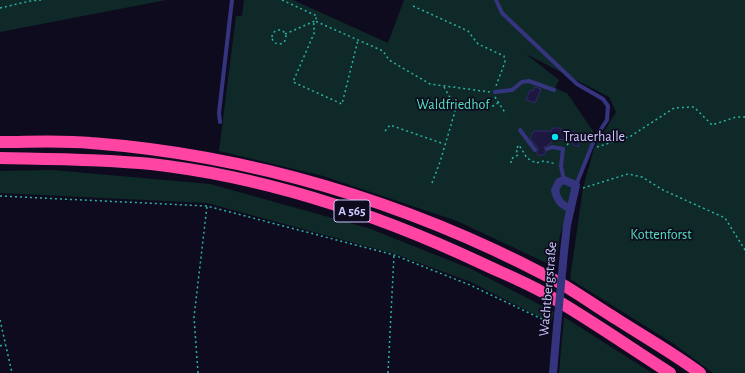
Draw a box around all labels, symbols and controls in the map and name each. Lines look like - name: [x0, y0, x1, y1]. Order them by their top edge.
- park label: Waldfriedhof: [417, 97, 489, 113]
- place label: Trauerhalle: [563, 129, 625, 145]
- marker: Trauerhalle: [550, 132, 560, 142]
- road number: A 565: [334, 200, 370, 222]
- park label: Kottenforst: [630, 227, 692, 243]
- street label: Wachtbergstraße: [535, 241, 561, 337]

